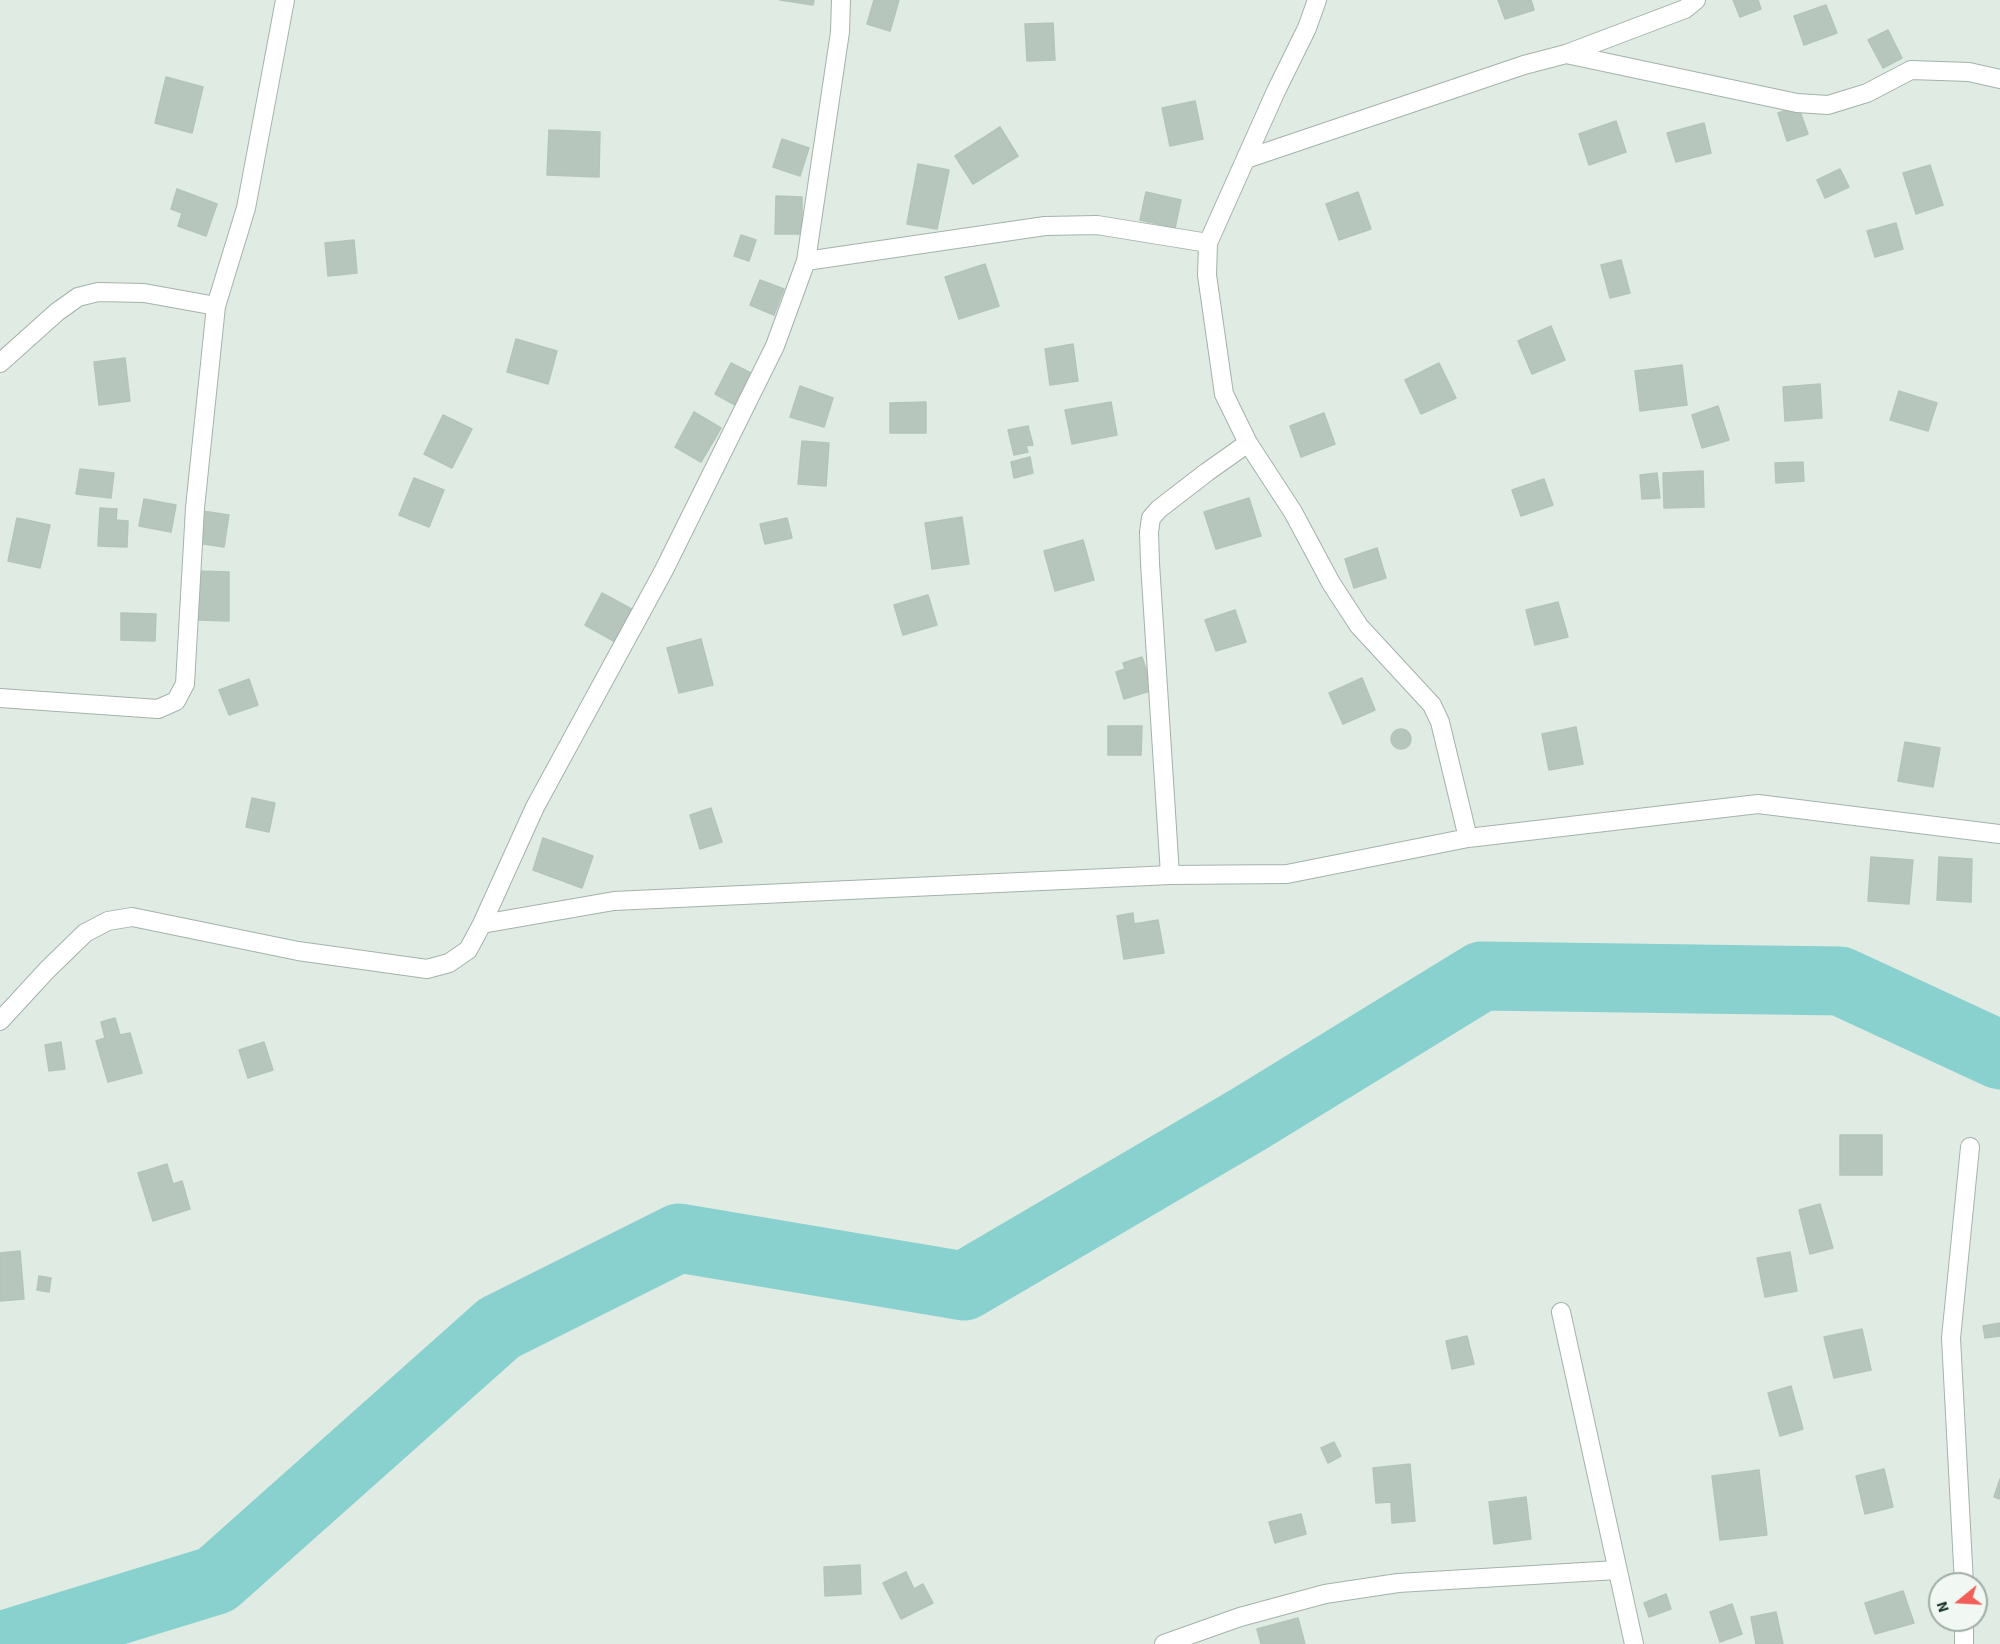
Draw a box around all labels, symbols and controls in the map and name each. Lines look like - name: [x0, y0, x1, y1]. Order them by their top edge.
- north arrow: [1928, 1572, 1988, 1632]
- text: N: [1931, 1598, 1955, 1615]

